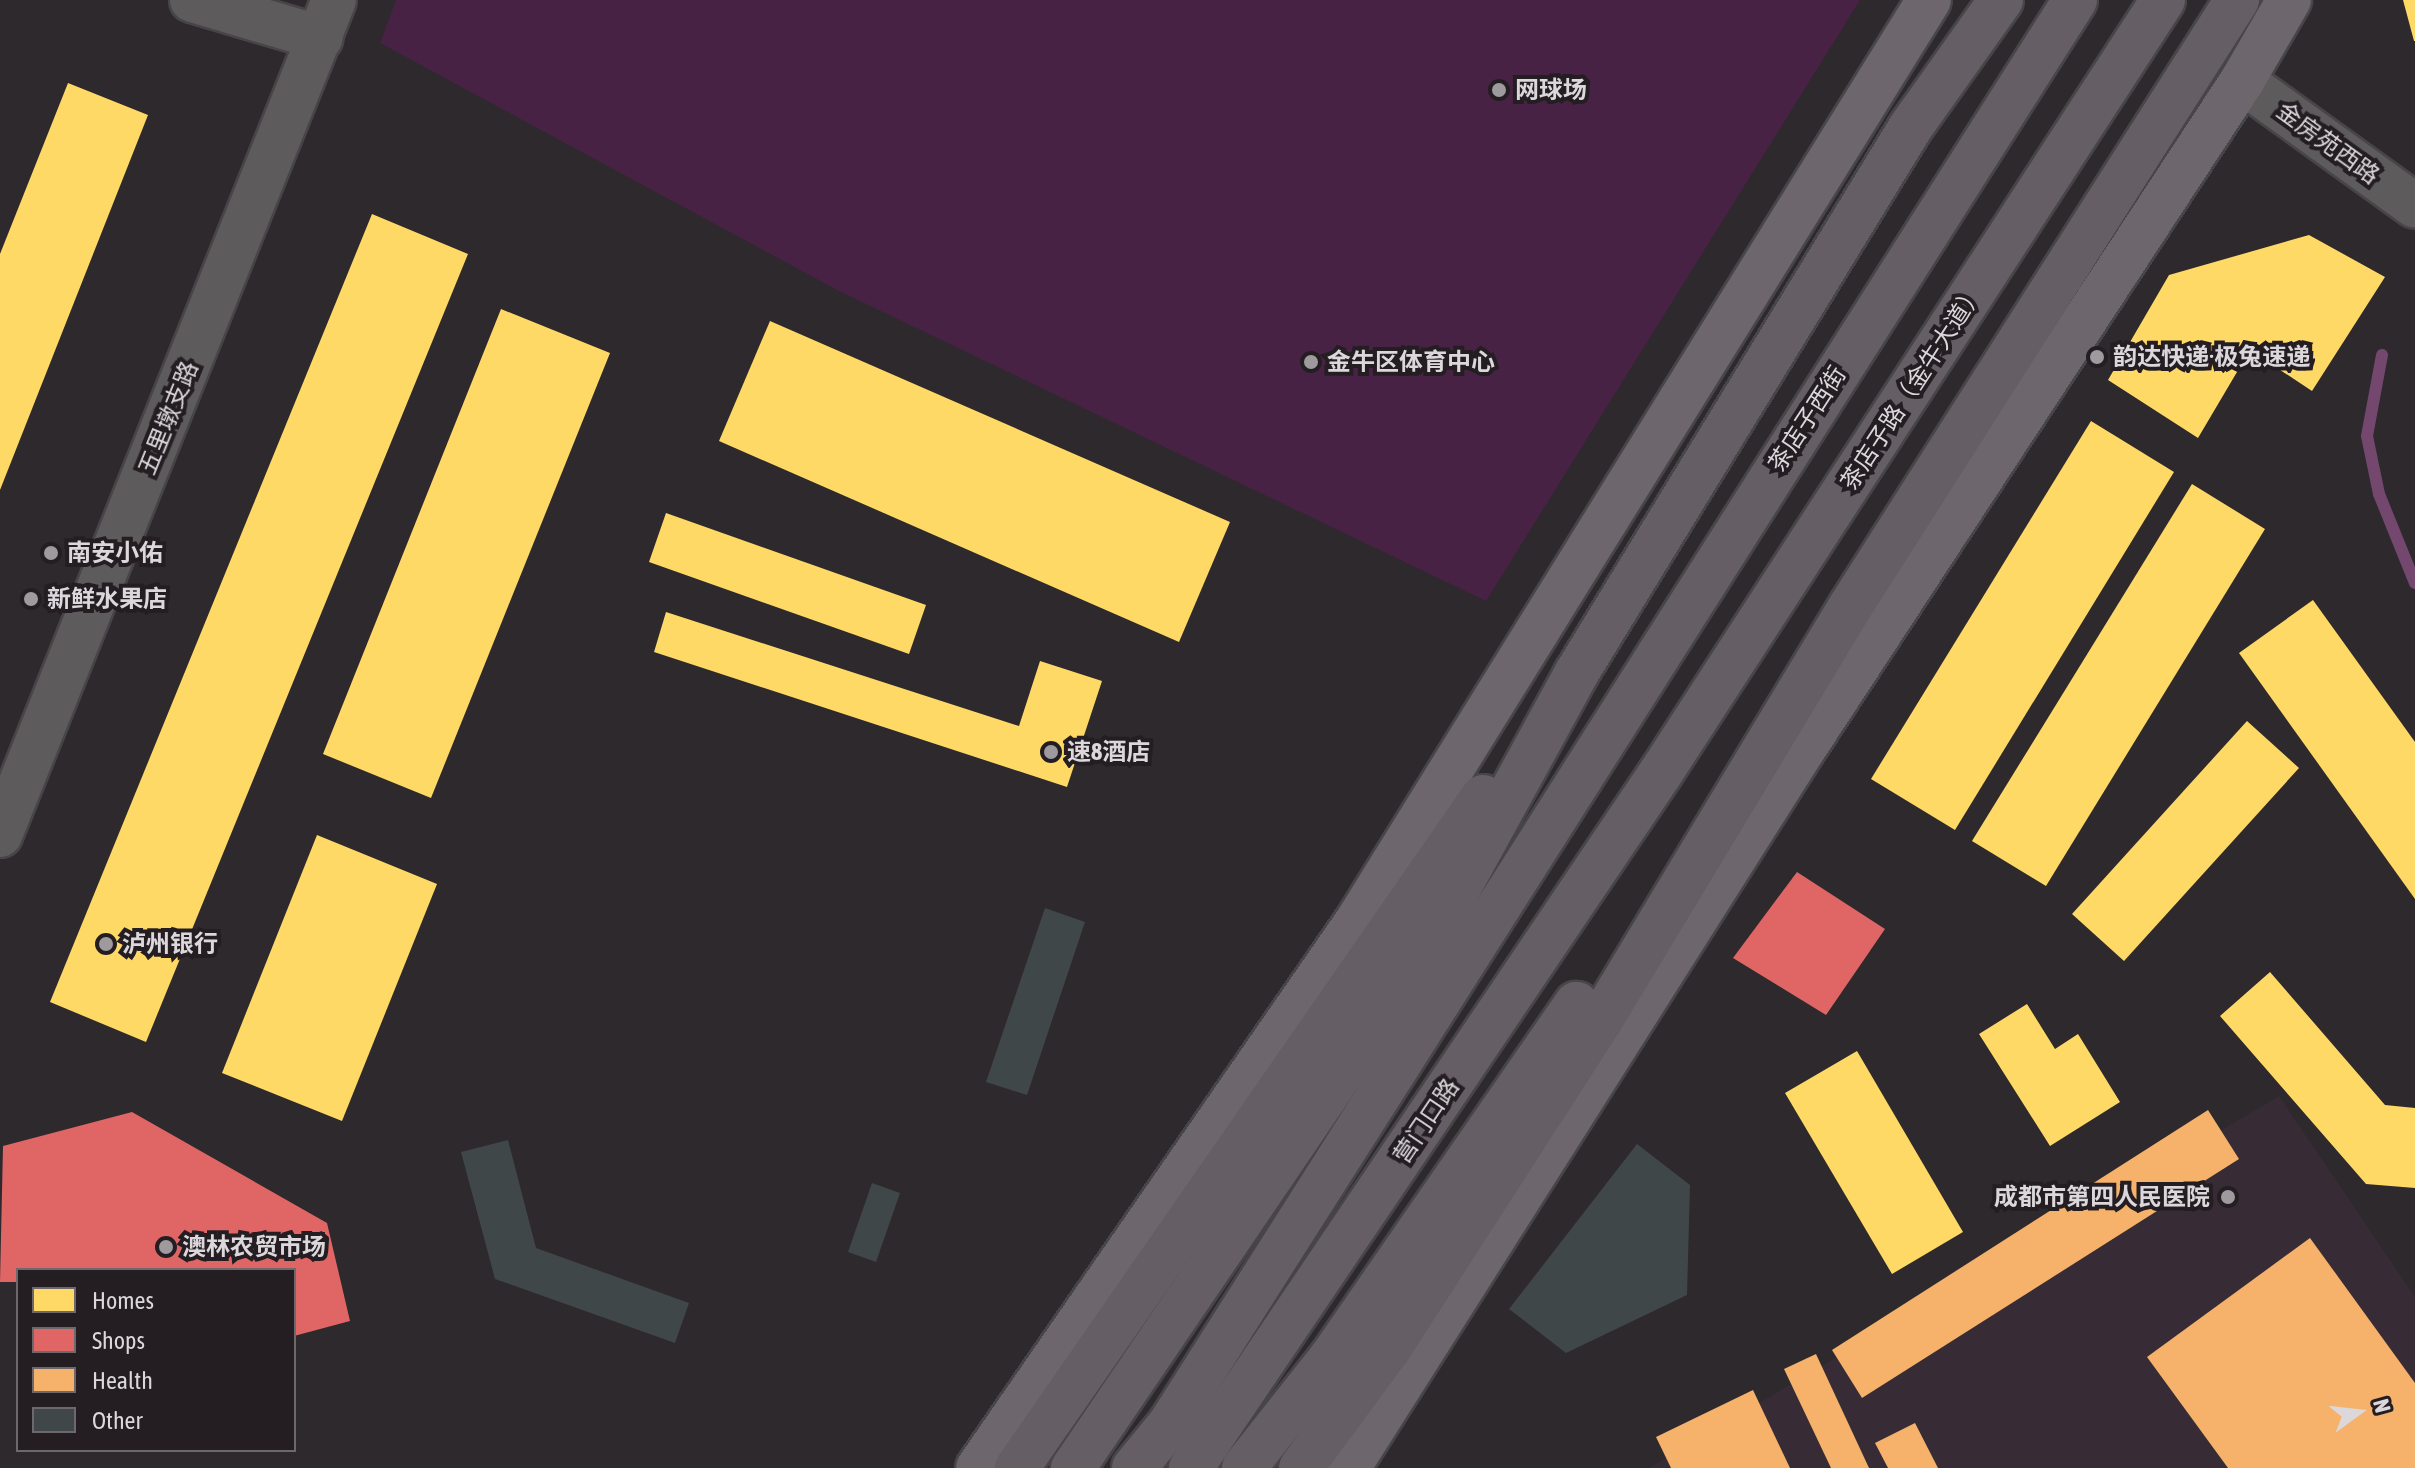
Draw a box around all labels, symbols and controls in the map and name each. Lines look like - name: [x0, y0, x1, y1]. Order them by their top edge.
- place label: 网球场: [1515, 76, 1587, 104]
- marker: 网球场: [1490, 81, 1508, 99]
- street label: 金房苑西路: [2271, 96, 2385, 190]
- street label: 茶店子路（金牛大道）: [1835, 279, 1989, 495]
- place label: 韵达快递·极兔速递: [2113, 343, 2310, 371]
- place label: 金牛区体育中心: [1327, 348, 1495, 376]
- marker: 韵达快递·极兔速递: [2088, 348, 2106, 366]
- marker: 金牛区体育中心: [1302, 353, 1320, 371]
- street label: 五里墩支路: [132, 357, 204, 479]
- street label: 茶店子西街: [1762, 361, 1852, 477]
- place label: 南安小佑: [67, 539, 163, 567]
- marker: 南安小佑: [42, 544, 60, 562]
- place label: 新鲜水果店: [47, 585, 167, 613]
- marker: 新鲜水果店: [22, 590, 40, 608]
- place label: 速8酒店: [1067, 738, 1150, 766]
- marker: 速8酒店: [1042, 743, 1060, 761]
- place label: 泸州银行: [122, 930, 218, 958]
- marker: 泸州银行: [97, 935, 115, 953]
- street label: 营门口路: [1387, 1073, 1465, 1169]
- place label: 成都市第四人民医院: [1994, 1183, 2210, 1211]
- marker: 成都市第四人民医院: [2217, 1186, 2239, 1208]
- place label: 澳林农贸市场: [182, 1233, 326, 1261]
- marker: 澳林农贸市场: [157, 1238, 175, 1256]
- legend: [16, 1268, 296, 1452]
- text: Homes: [92, 1287, 154, 1314]
- text: Shops: [92, 1327, 145, 1354]
- text: Health: [92, 1367, 153, 1394]
- north arrow: [2319, 1372, 2399, 1452]
- text: N: [2368, 1396, 2396, 1415]
- text: Other: [92, 1407, 143, 1434]

